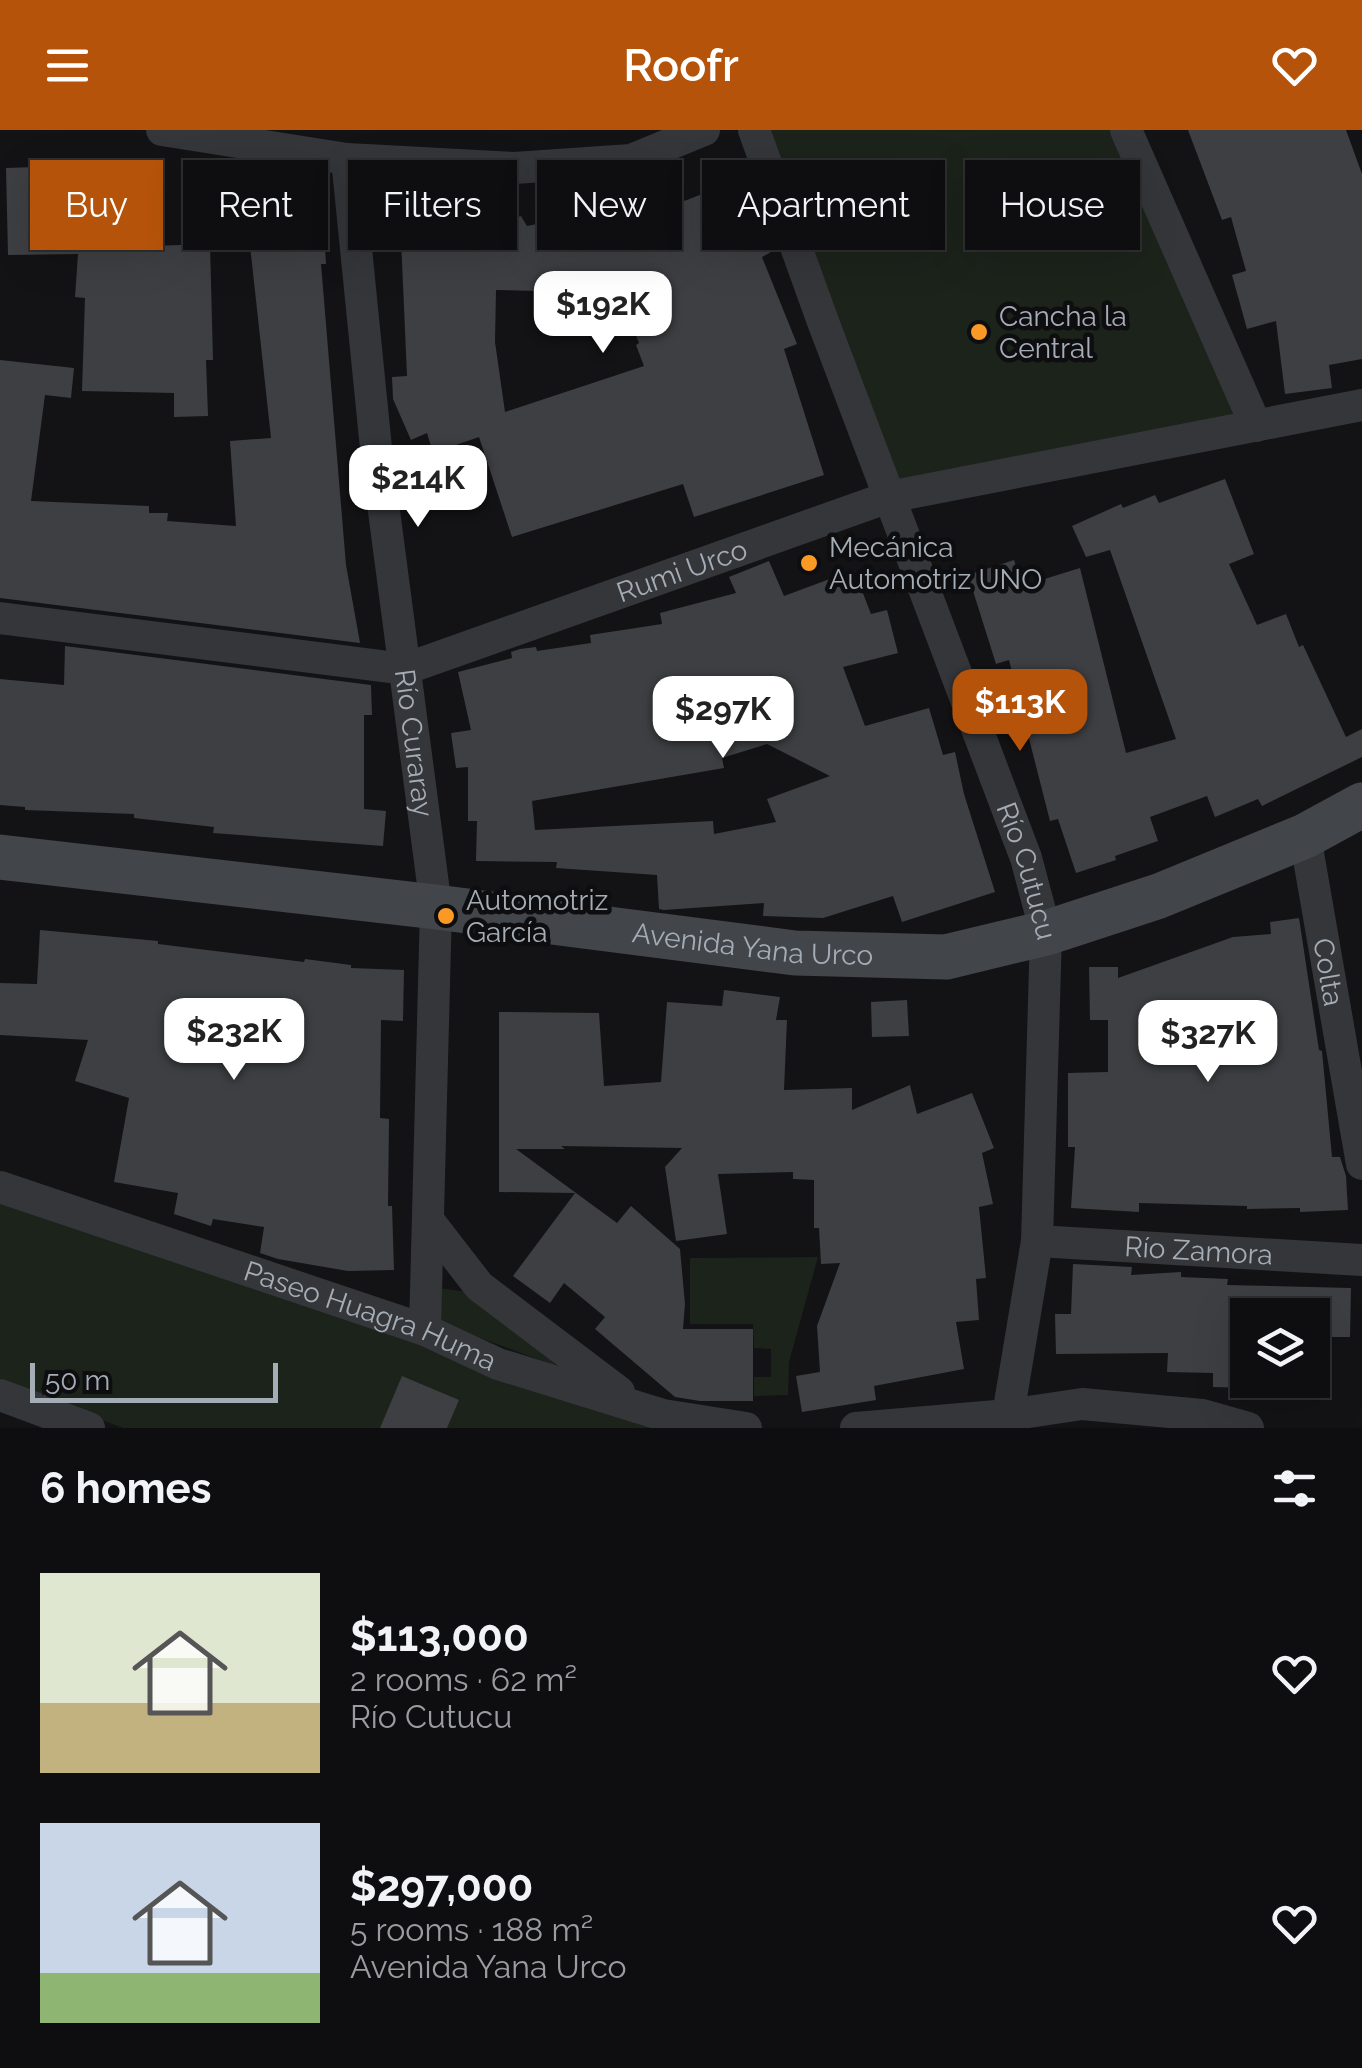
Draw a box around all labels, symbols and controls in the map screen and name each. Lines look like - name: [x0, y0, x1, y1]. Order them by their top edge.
- icon: menu: [40, 38, 95, 93]
- icon: heart: [1267, 38, 1322, 93]
- text: Roofr: [623, 39, 739, 92]
- chip: Buy: [30, 160, 163, 250]
- chip: Rent: [183, 160, 328, 250]
- chip: Filters: [348, 160, 517, 250]
- chip: New: [537, 160, 682, 250]
- chip: Apartment: [702, 160, 945, 250]
- chip: House: [965, 160, 1140, 250]
- pin: $192K: [533, 271, 673, 356]
- text: $192K: [556, 285, 650, 322]
- place label: Cancha la Central: [999, 300, 1127, 365]
- marker: Cancha la Central: [968, 321, 990, 343]
- pin: $214K: [348, 445, 488, 530]
- text: $214K: [371, 459, 465, 496]
- place label: Mecánica Automotriz UNO: [829, 531, 1042, 596]
- street label: Rumi Urco: [612, 532, 751, 609]
- marker: Mecánica Automotriz UNO: [798, 552, 820, 574]
- street label: Río Curaray: [388, 667, 441, 819]
- pin: $113K: [950, 669, 1090, 754]
- pin: $297K: [653, 676, 793, 761]
- text: $113K: [974, 683, 1066, 720]
- text: $297K: [675, 690, 771, 727]
- street label: Río Cutucu: [990, 798, 1064, 943]
- place label: Automotriz García: [466, 884, 608, 949]
- marker: Automotriz García: [435, 905, 457, 927]
- street label: Avenida Yana Urco: [630, 916, 874, 972]
- street label: Colta: [1307, 936, 1351, 1008]
- pin: $232K: [164, 998, 304, 1083]
- pin: $327K: [1138, 1000, 1278, 1085]
- text: $232K: [186, 1012, 282, 1049]
- text: $327K: [1160, 1014, 1256, 1051]
- street label: Río Zamora: [1124, 1230, 1274, 1271]
- street label: Paseo Huagra Huma: [240, 1254, 502, 1377]
- map controls: [1230, 1298, 1330, 1398]
- button: layers: [1230, 1298, 1330, 1398]
- scale bar: [30, 1358, 278, 1402]
- text: 50 m: [45, 1364, 110, 1397]
- icon: filters: [1267, 1461, 1322, 1516]
- text: 6 homes: [40, 1464, 211, 1513]
- text: $113,000: [350, 1612, 529, 1661]
- icon: home: [120, 1613, 240, 1733]
- icon: heart: [1267, 1646, 1322, 1701]
- text: 2 rooms · 62 m²: [350, 1661, 577, 1698]
- text: Río Cutucu: [350, 1698, 512, 1735]
- text: $297,000: [350, 1862, 533, 1911]
- icon: home: [120, 1863, 240, 1983]
- icon: heart: [1267, 1896, 1322, 1951]
- text: 5 rooms · 188 m²: [350, 1911, 593, 1948]
- text: Avenida Yana Urco: [350, 1948, 627, 1985]

